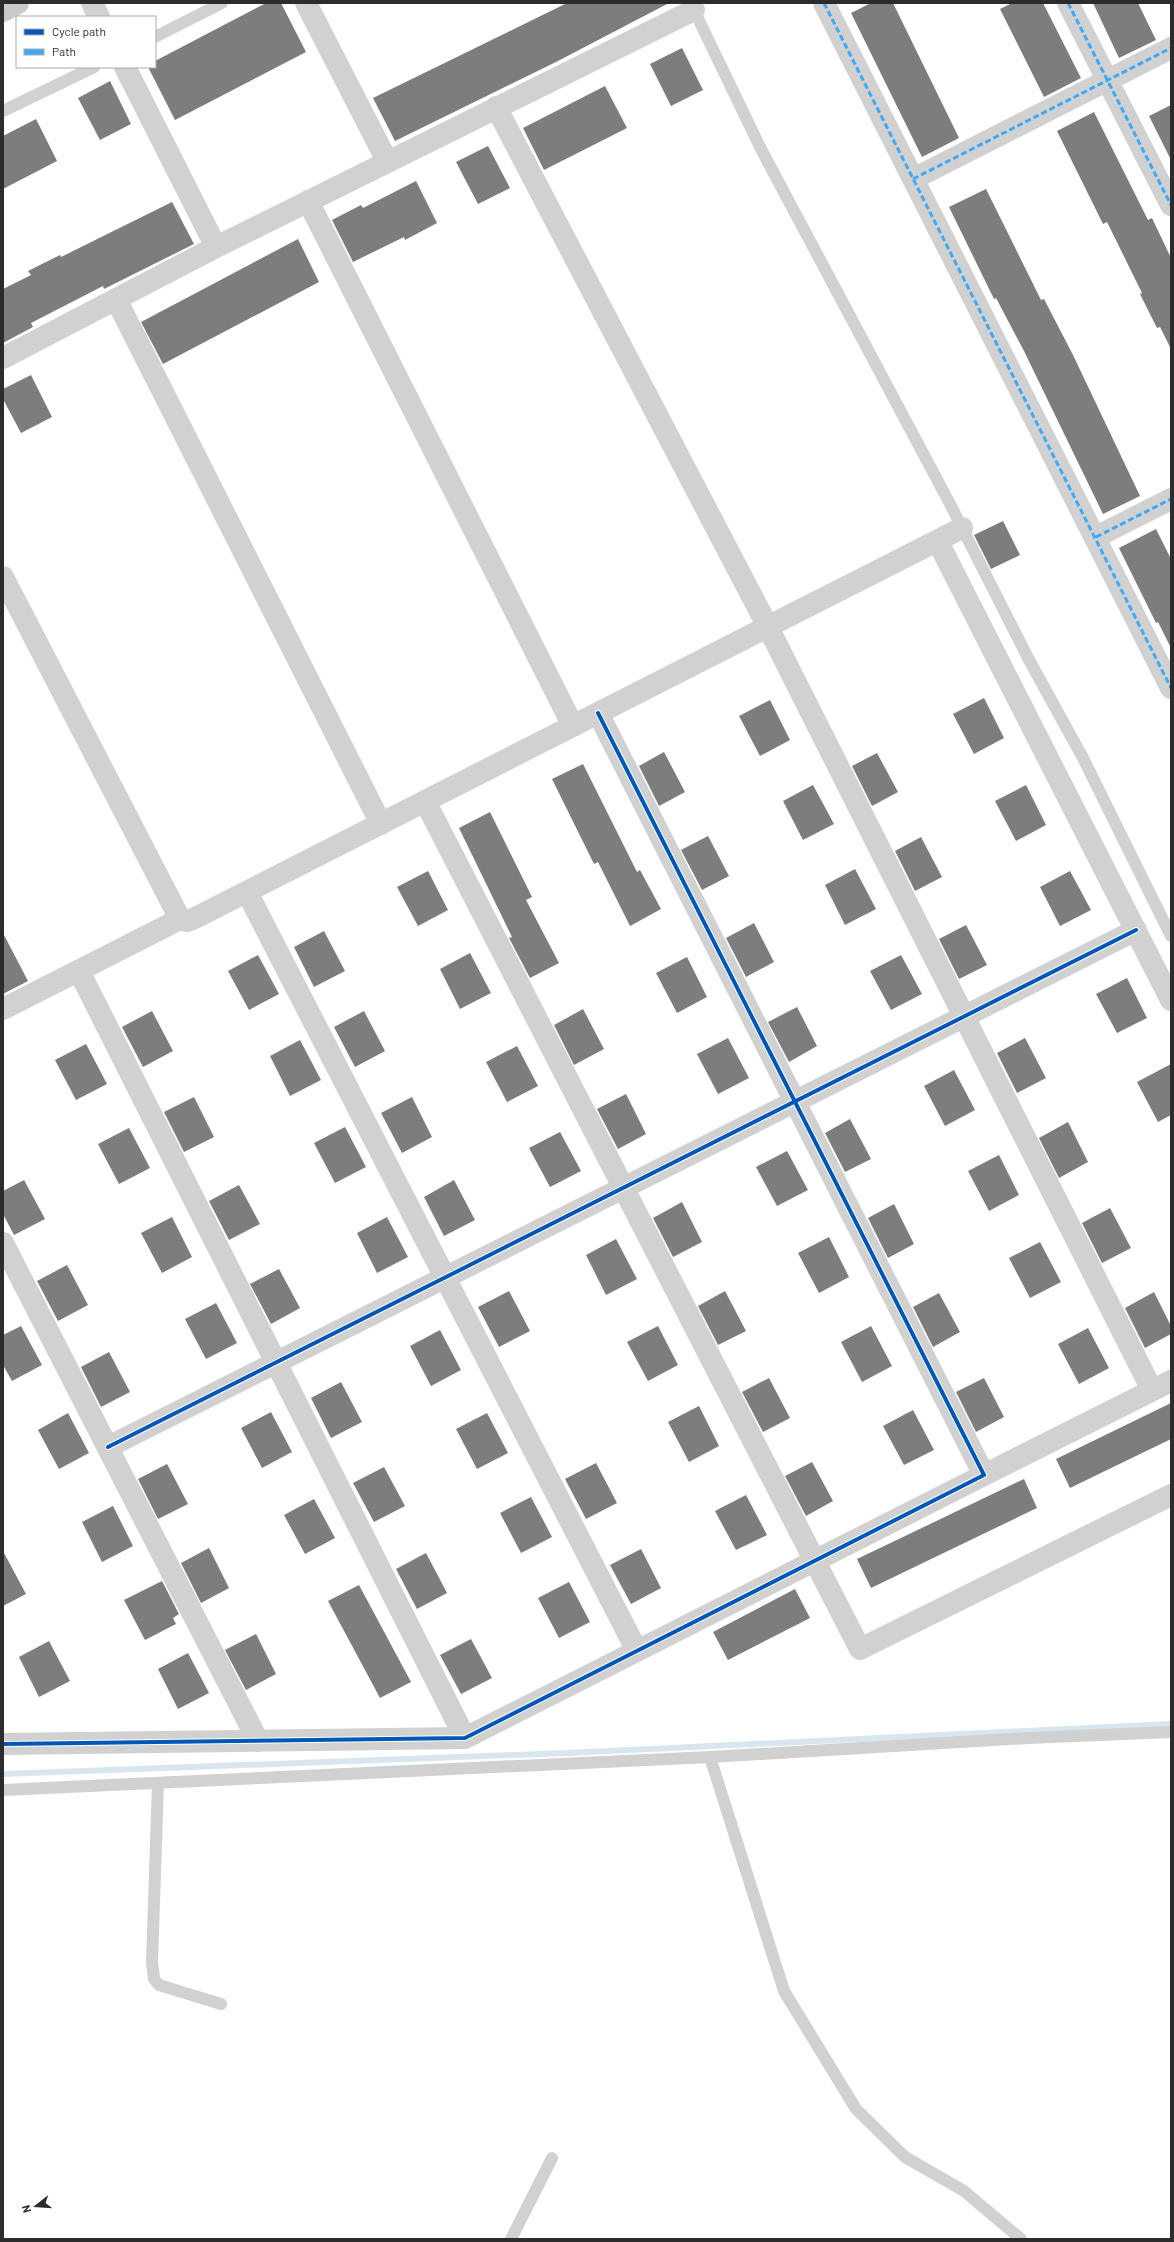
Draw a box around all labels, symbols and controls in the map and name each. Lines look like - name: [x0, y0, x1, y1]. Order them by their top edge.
- legend: [16, 16, 156, 68]
- text: Cycle path: [52, 24, 106, 38]
- text: Path: [52, 44, 76, 58]
- north arrow: [16, 2186, 56, 2226]
- text: N: [19, 2204, 33, 2214]

